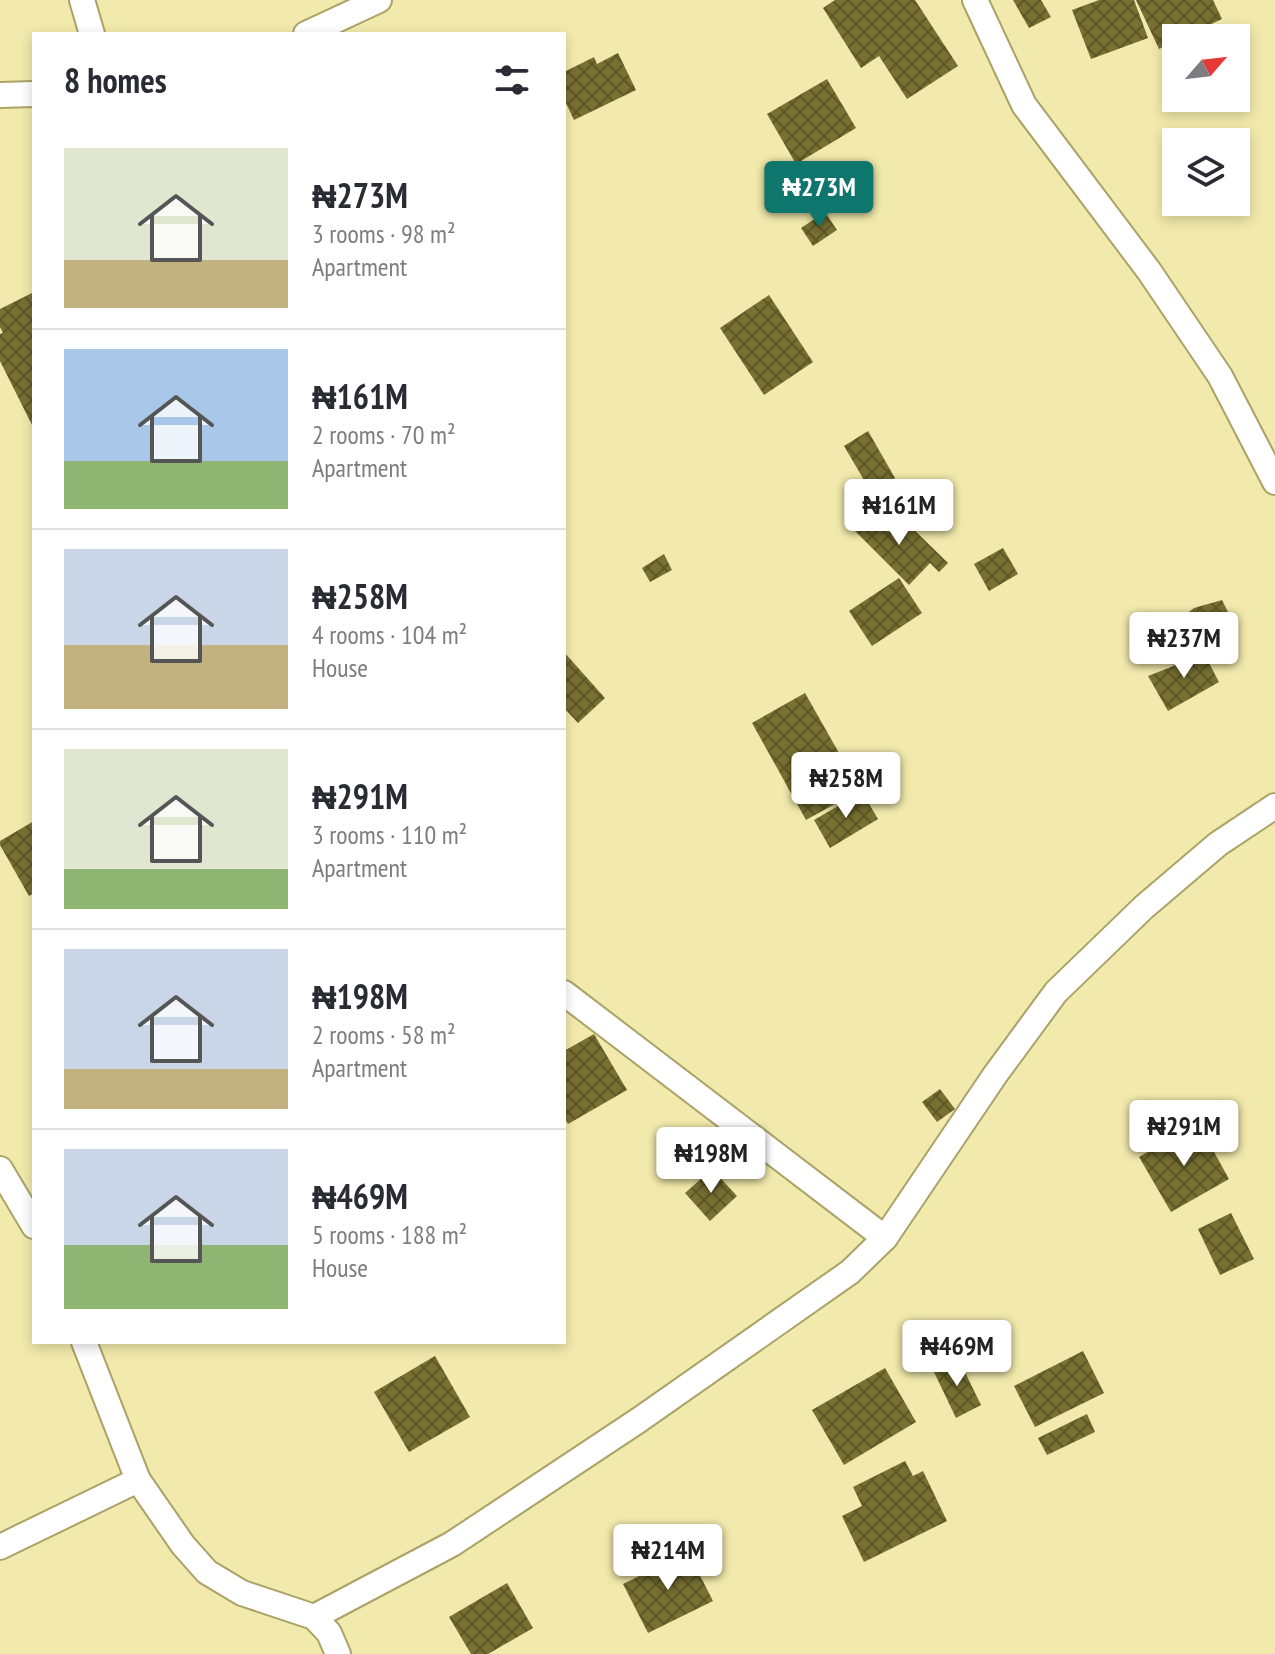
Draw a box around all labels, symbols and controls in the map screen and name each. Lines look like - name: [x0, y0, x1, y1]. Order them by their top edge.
- north arrow: [1162, 24, 1250, 112]
- map controls: [1162, 24, 1250, 216]
- text: 8 homes: [64, 58, 167, 102]
- icon: filters: [490, 58, 534, 102]
- button: layers: [1162, 128, 1250, 216]
- pin: ₦273M: [763, 161, 875, 229]
- text: ₦273M: [782, 170, 856, 203]
- text: ₦273M: [312, 173, 408, 217]
- icon: home: [128, 180, 224, 276]
- text: 3 rooms · 98 m²: [312, 217, 456, 250]
- text: Apartment: [312, 250, 407, 283]
- text: ₦161M: [312, 374, 408, 418]
- icon: home: [128, 381, 224, 477]
- text: 2 rooms · 70 m²: [312, 418, 456, 451]
- text: Apartment: [312, 451, 407, 484]
- pin: ₦161M: [843, 479, 955, 547]
- text: ₦161M: [862, 488, 936, 521]
- text: ₦258M: [312, 574, 408, 618]
- icon: home: [128, 581, 224, 677]
- pin: ₦237M: [1128, 612, 1240, 680]
- text: 4 rooms · 104 m²: [312, 618, 467, 651]
- text: ₦237M: [1147, 621, 1221, 654]
- text: House: [312, 651, 368, 684]
- pin: ₦258M: [790, 752, 902, 820]
- text: ₦258M: [809, 761, 883, 794]
- text: ₦291M: [312, 774, 408, 818]
- icon: home: [128, 781, 224, 877]
- text: 3 rooms · 110 m²: [312, 818, 467, 851]
- text: Apartment: [312, 851, 407, 884]
- text: ₦198M: [312, 974, 408, 1018]
- icon: home: [128, 981, 224, 1077]
- text: 2 rooms · 58 m²: [312, 1018, 456, 1051]
- text: Apartment: [312, 1051, 407, 1084]
- pin: ₦291M: [1128, 1100, 1240, 1168]
- text: ₦291M: [1147, 1109, 1221, 1142]
- pin: ₦198M: [655, 1127, 767, 1195]
- text: ₦198M: [674, 1136, 748, 1169]
- text: ₦469M: [312, 1174, 408, 1218]
- icon: home: [128, 1181, 224, 1277]
- text: 5 rooms · 188 m²: [312, 1218, 467, 1251]
- text: House: [312, 1251, 368, 1284]
- pin: ₦469M: [901, 1320, 1013, 1388]
- text: ₦469M: [920, 1329, 994, 1362]
- pin: ₦214M: [612, 1524, 724, 1592]
- text: ₦214M: [631, 1533, 705, 1566]

